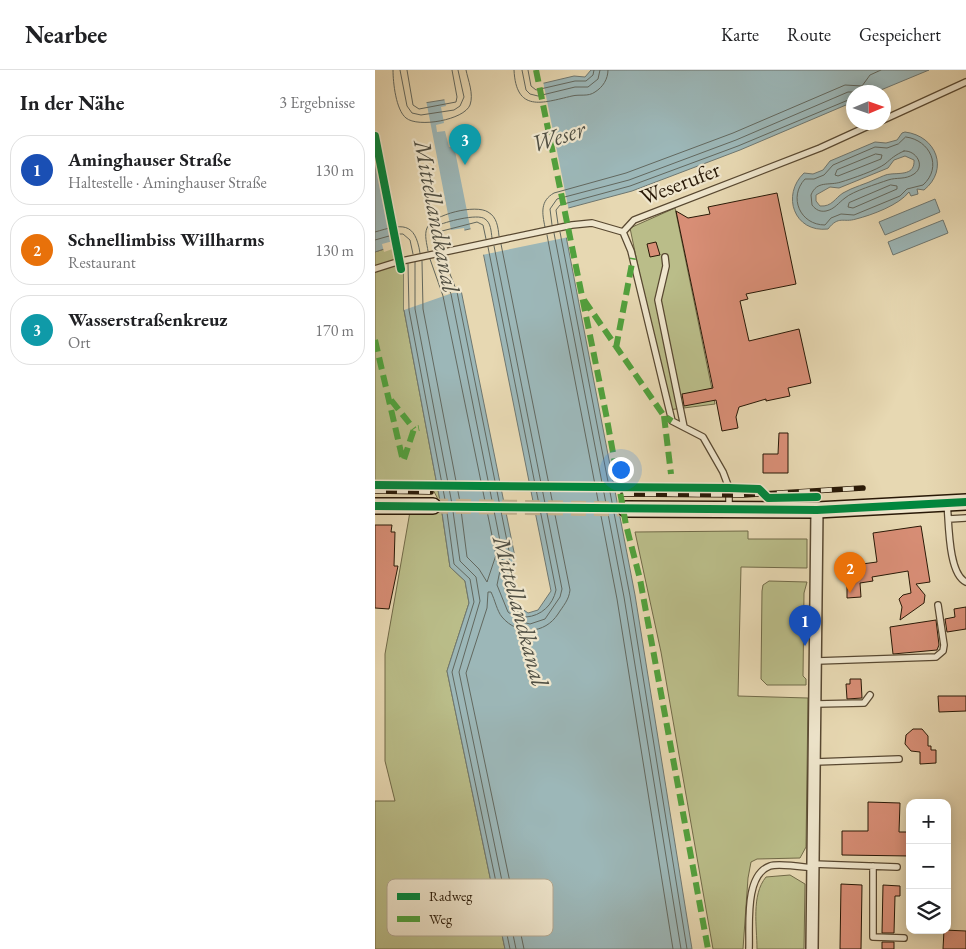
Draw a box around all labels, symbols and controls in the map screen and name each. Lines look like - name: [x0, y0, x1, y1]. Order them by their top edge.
- text: Nearbee: [25, 19, 107, 50]
- text: Karte: [721, 23, 759, 46]
- text: Route: [787, 23, 831, 46]
- text: Gespeichert: [859, 23, 941, 46]
- north arrow: [846, 85, 891, 130]
- text: In der Nähe: [20, 89, 125, 116]
- text: 3 Ergebnisse: [279, 92, 355, 113]
- water label: Weser: [527, 112, 591, 159]
- pin: 3: [449, 124, 481, 165]
- water label: Mittellandkanal: [407, 135, 467, 296]
- text: Aminghauser Straße: [68, 147, 231, 172]
- street label: Weserufer: [636, 154, 725, 212]
- text: 1: [33, 160, 41, 181]
- text: 130 m: [315, 160, 354, 181]
- text: Haltestelle · Aminghauser Straße: [68, 172, 267, 193]
- text: Schnellimbiss Willharms: [68, 227, 264, 252]
- text: 2: [33, 240, 41, 261]
- text: 130 m: [315, 240, 354, 261]
- text: Restaurant: [68, 252, 136, 273]
- text: Wasserstraßenkreuz: [68, 307, 228, 332]
- text: 3: [33, 320, 41, 341]
- text: 170 m: [315, 320, 354, 341]
- text: Ort: [68, 332, 91, 353]
- your location: [608, 457, 634, 483]
- water label: Mittellandkanal: [485, 530, 556, 691]
- pin: 2: [834, 552, 866, 593]
- pin: 1: [789, 605, 821, 646]
- map controls: [906, 799, 951, 934]
- button: +: [906, 799, 951, 844]
- button: −: [906, 844, 951, 889]
- legend: [387, 879, 553, 936]
- text: Radweg: [429, 887, 473, 905]
- button: layers: [906, 889, 951, 934]
- text: Weg: [429, 910, 453, 928]

